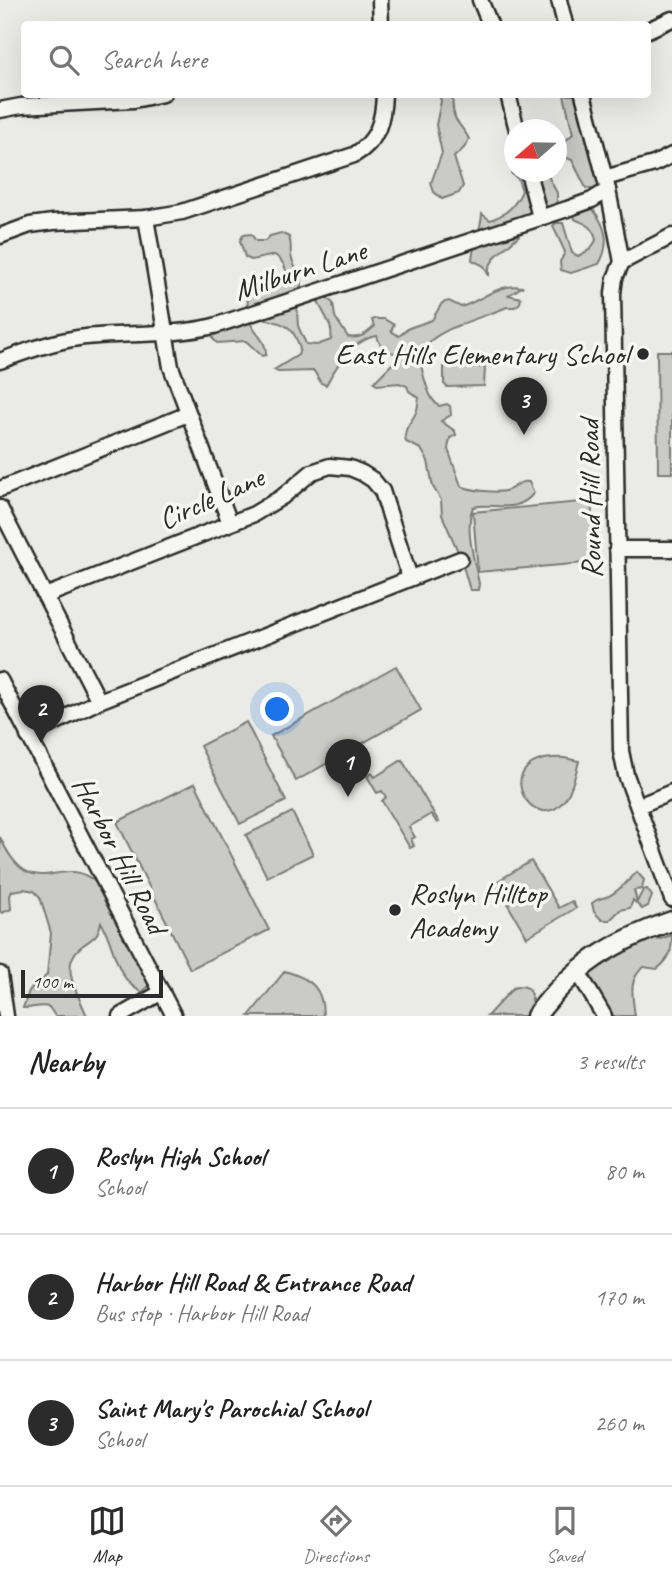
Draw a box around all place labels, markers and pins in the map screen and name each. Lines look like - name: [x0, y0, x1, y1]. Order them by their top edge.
- place label: East Hills Elementary School: [335, 335, 634, 373]
- marker: East Hills Elementary School: [635, 346, 651, 362]
- pin: 3: [501, 377, 547, 435]
- pin: 2: [18, 685, 64, 743]
- pin: 1: [325, 739, 371, 797]
- place label: Roslyn Hilltop Academy: [409, 874, 548, 946]
- marker: Roslyn Hilltop Academy: [387, 902, 403, 918]

